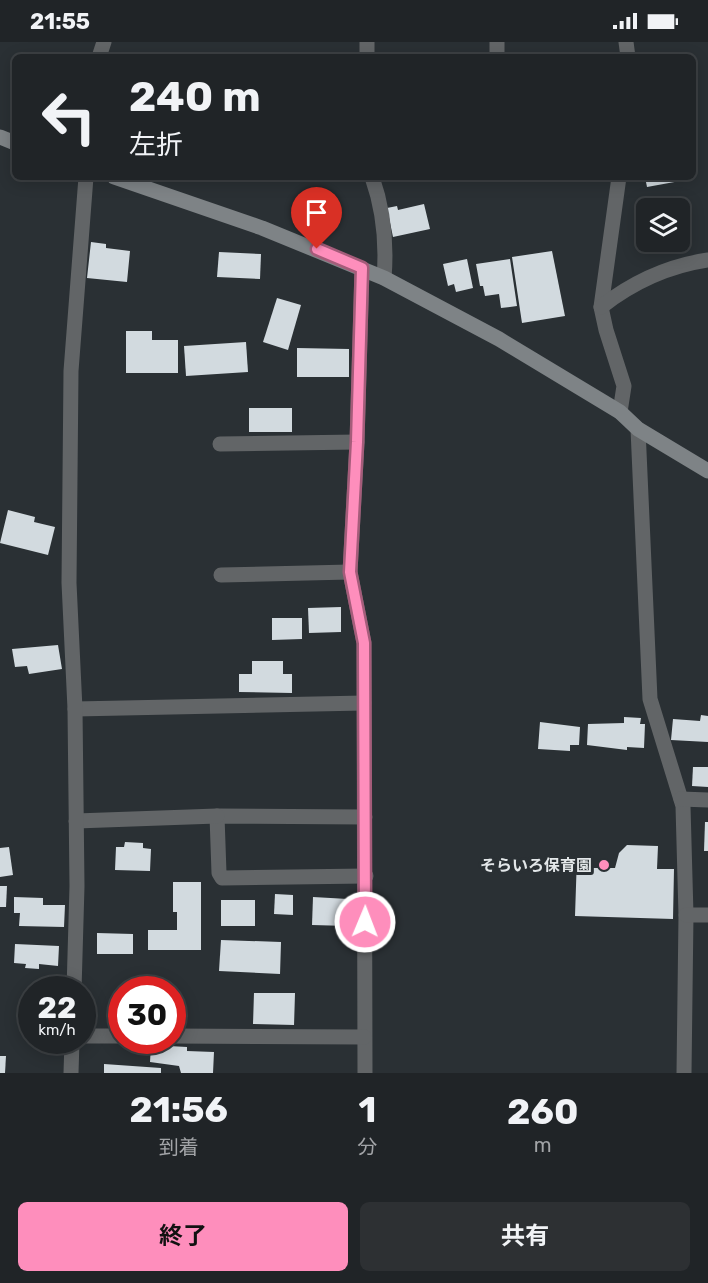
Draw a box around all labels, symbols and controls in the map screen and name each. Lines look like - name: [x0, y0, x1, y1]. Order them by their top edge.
- text: 21:55: [30, 8, 90, 35]
- text: 240 m: [129, 72, 261, 122]
- icon: left: [30, 78, 108, 156]
- text: 左折: [129, 129, 183, 161]
- pin: [291, 187, 342, 249]
- icon: arrive: [300, 196, 333, 229]
- map controls: [636, 198, 690, 252]
- button: layers: [636, 198, 690, 252]
- place label: そらいろ保育園: [480, 856, 592, 875]
- marker: そらいろ保育園: [597, 858, 611, 872]
- position arrow: [333, 890, 397, 954]
- speed limit sign: 30: [108, 976, 186, 1054]
- text: 22: [38, 990, 77, 1026]
- text: km/h: [38, 1021, 76, 1039]
- text: 21:56: [130, 1088, 228, 1131]
- text: 1: [359, 1088, 377, 1131]
- text: 260: [507, 1090, 578, 1133]
- text: m: [534, 1133, 552, 1157]
- text: 到着: [159, 1135, 199, 1159]
- text: 分: [358, 1135, 378, 1159]
- button: 終了: [18, 1202, 348, 1271]
- button: 共有: [360, 1202, 690, 1271]

